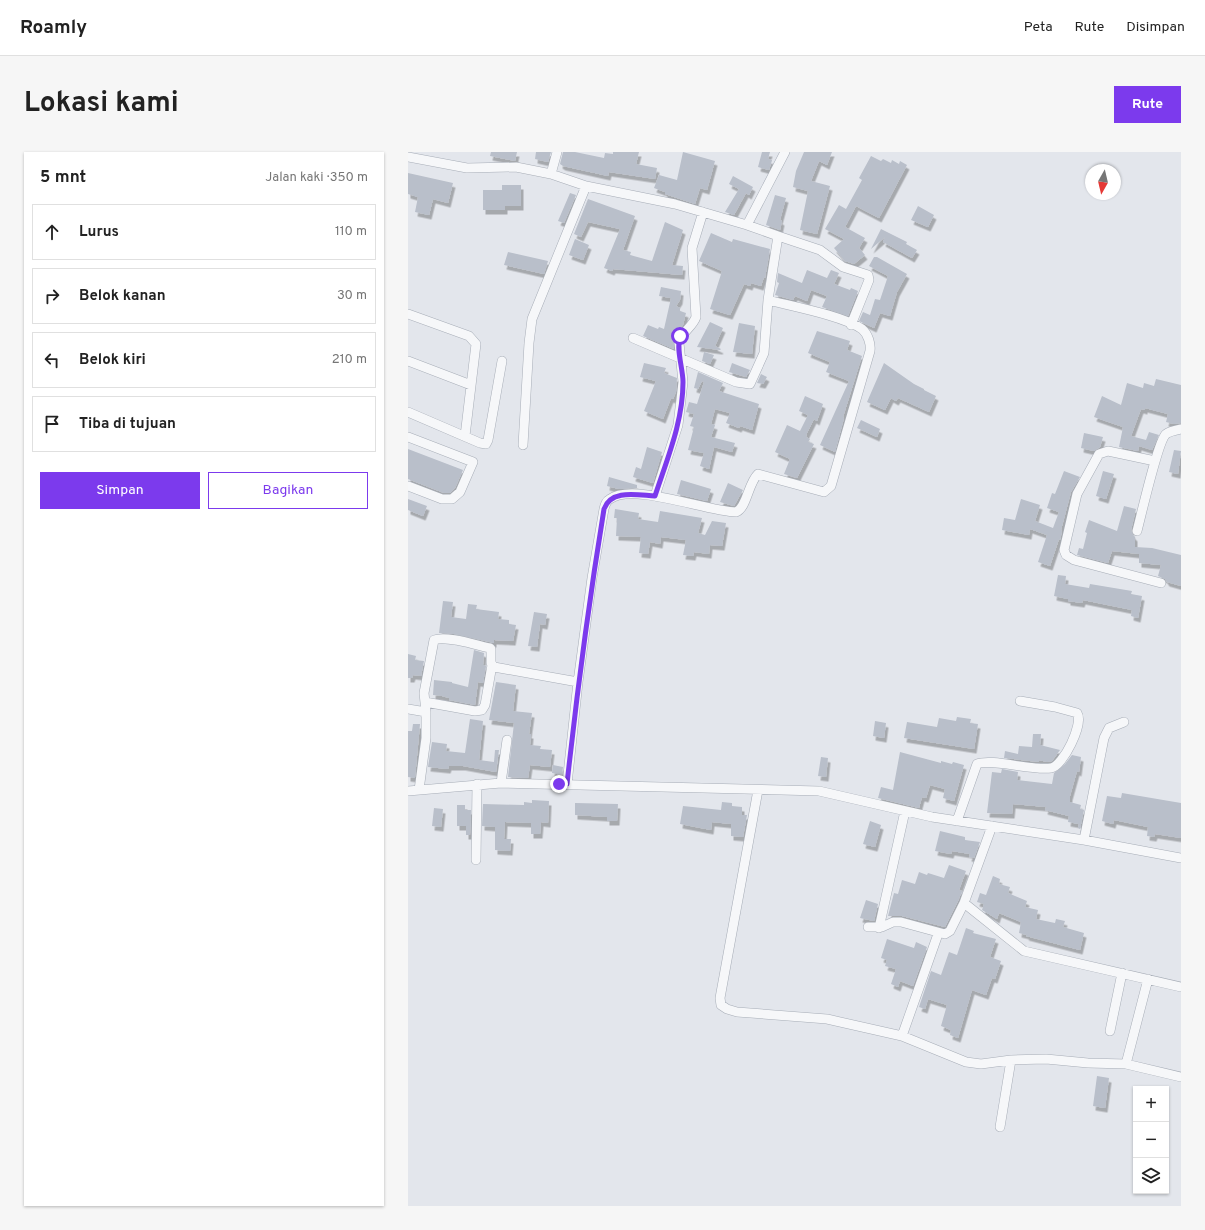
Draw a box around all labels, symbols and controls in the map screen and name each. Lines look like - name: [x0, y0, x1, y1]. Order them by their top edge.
- text: Roamly: [20, 16, 87, 40]
- text: Peta: [1024, 19, 1053, 36]
- text: Rute: [1075, 19, 1104, 36]
- text: Disimpan: [1126, 19, 1185, 36]
- text: Lokasi kami: [24, 86, 179, 122]
- button: Rute: [1114, 86, 1181, 123]
- north arrow: [1085, 164, 1121, 200]
- text: 5 mnt: [40, 167, 86, 189]
- text: Jalan kaki · 350 m: [265, 170, 368, 186]
- icon: ahead: [41, 221, 63, 243]
- text: Lurus: [79, 223, 119, 242]
- text: 110 m: [335, 224, 367, 240]
- icon: right: [41, 285, 63, 307]
- text: Belok kanan: [79, 287, 166, 306]
- text: 30 m: [337, 288, 367, 304]
- route start: [671, 327, 689, 345]
- icon: left: [41, 349, 63, 371]
- text: Belok kiri: [79, 351, 146, 370]
- text: 210 m: [332, 352, 367, 368]
- icon: arrive: [41, 413, 63, 435]
- text: Tiba di tujuan: [79, 415, 176, 434]
- button: Simpan: [40, 472, 200, 509]
- button: Bagikan: [208, 472, 368, 509]
- route end: [550, 775, 568, 793]
- map controls: [1133, 1086, 1169, 1194]
- button: +: [1133, 1086, 1169, 1122]
- button: −: [1133, 1122, 1169, 1158]
- button: layers: [1133, 1158, 1169, 1194]

